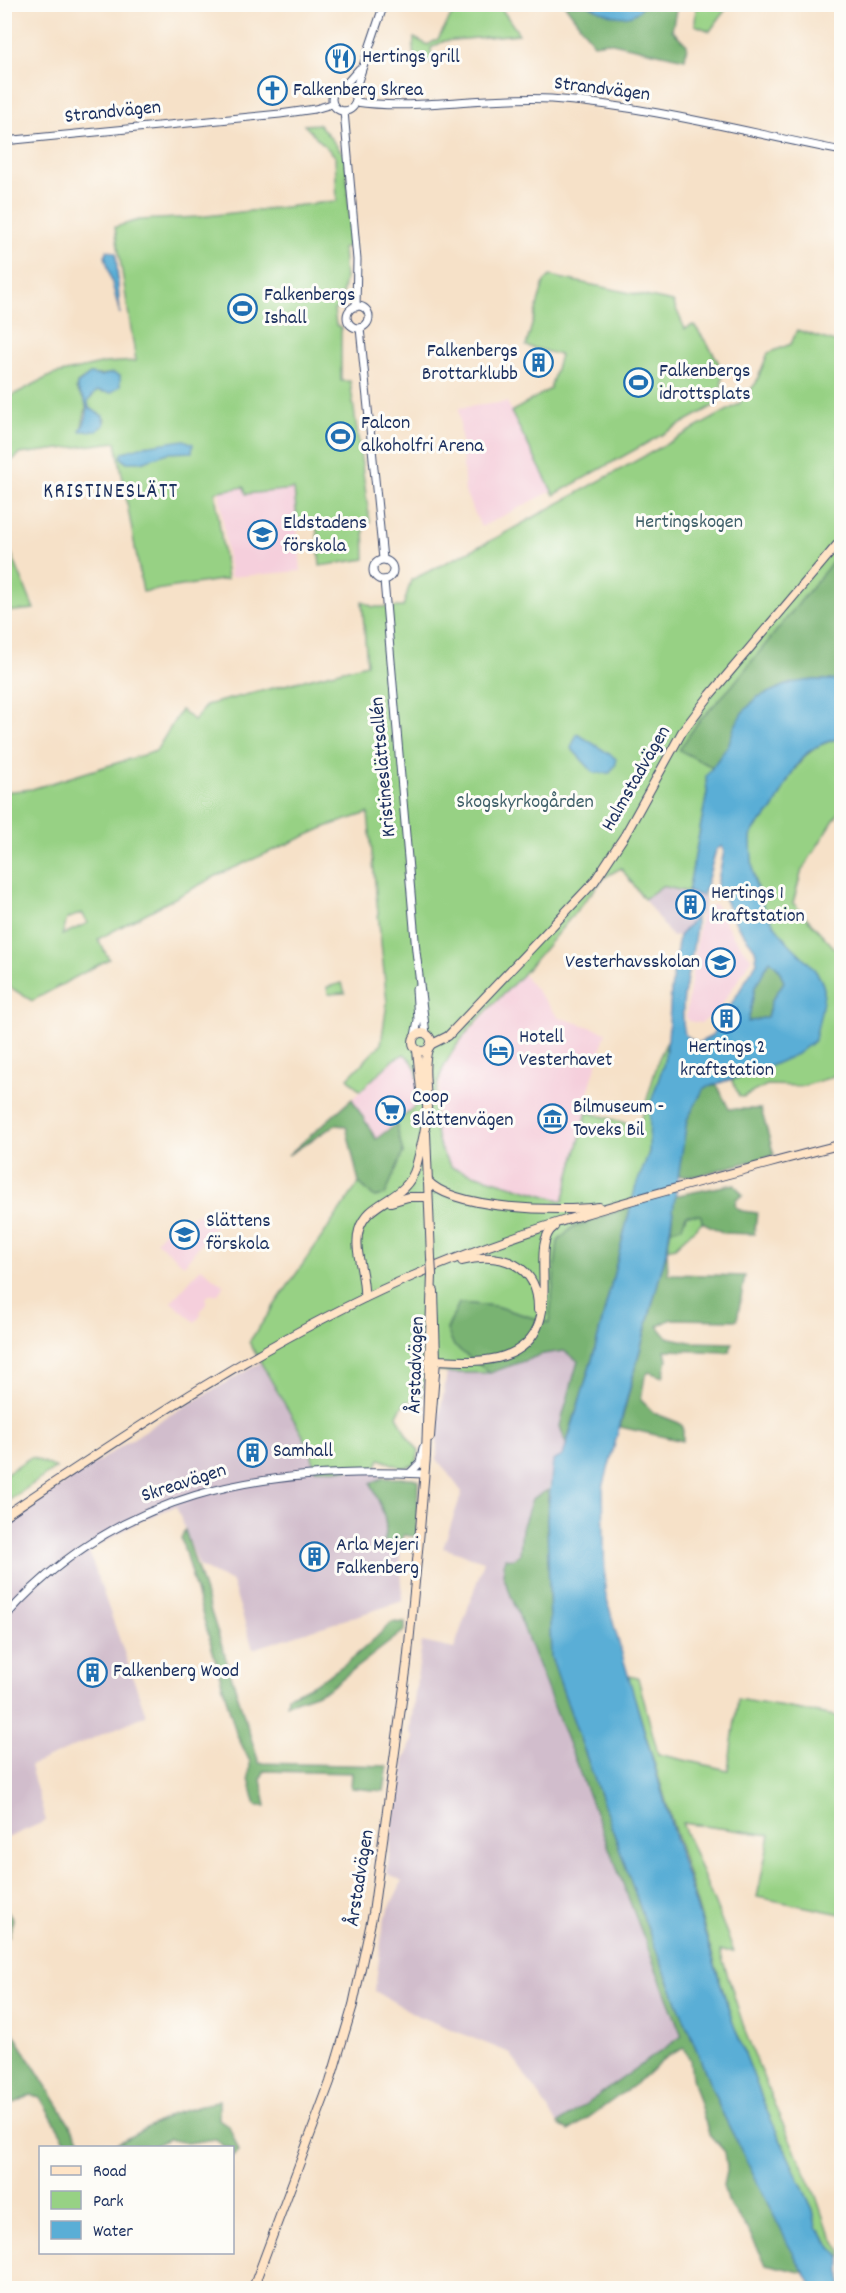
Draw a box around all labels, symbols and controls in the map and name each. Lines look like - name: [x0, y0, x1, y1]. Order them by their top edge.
- restaurant icon: Hertings grill: [325, 42, 357, 74]
- place label: Hertings grill: [362, 44, 460, 72]
- street label: Strandvägen: [552, 70, 652, 110]
- church icon: Falkenberg Skrea: [256, 75, 288, 107]
- place label: Falkenberg Skrea: [293, 77, 424, 105]
- street label: Strandvägen: [63, 94, 163, 132]
- place label: Falkenbergs Ishall: [264, 282, 355, 333]
- sports icon: Falkenbergs Ishall: [227, 292, 259, 324]
- place label: Falkenbergs Brottarklubb: [422, 338, 518, 389]
- building icon: Falkenbergs Brottarklubb: [523, 347, 555, 379]
- place label: Falkenbergs idrottsplats: [659, 358, 751, 409]
- sports icon: Falkenbergs idrottsplats: [622, 367, 654, 399]
- place label: Falcon alkoholfri Arena: [361, 410, 484, 461]
- sports icon: Falcon alkoholfri Arena: [324, 420, 356, 452]
- district label: KRISTINESLÄTT: [43, 478, 179, 508]
- park label: Hertingskogen: [635, 509, 743, 537]
- place label: Eldstadens förskola: [283, 510, 367, 561]
- school or university icon: Eldstadens förskola: [246, 519, 278, 551]
- street label: Kristineslättsallén: [364, 696, 404, 838]
- street label: Halmstadvägen: [595, 721, 679, 837]
- park label: Skogskyrkogården: [456, 789, 594, 817]
- place label: Hertings 1 kraftstation: [711, 880, 805, 931]
- building icon: Hertings 1 kraftstation: [674, 889, 706, 921]
- school or university icon: Vesterhavsskolan: [705, 947, 737, 979]
- place label: Vesterhavsskolan: [565, 949, 700, 977]
- building icon: Hertings 2 kraftstation: [711, 1002, 743, 1034]
- place label: Hotell Vesterhavet: [519, 1024, 613, 1075]
- hotel icon: Hotell Vesterhavet: [482, 1034, 514, 1066]
- place label: Hertings 2 kraftstation: [680, 1034, 774, 1085]
- place label: Coop Slättenvägen: [412, 1084, 513, 1135]
- supermarket icon: Coop Slättenvägen: [375, 1094, 407, 1126]
- place label: Bilmuseum - Toveks Bil: [573, 1094, 664, 1145]
- museum icon: Bilmuseum - Toveks Bil: [536, 1103, 568, 1135]
- place label: Slättens förskola: [206, 1208, 271, 1259]
- school or university icon: Slättens förskola: [169, 1218, 201, 1250]
- street label: Årstadvägen: [401, 1316, 433, 1414]
- building icon: Samhall: [236, 1436, 268, 1468]
- place label: Samhall: [273, 1438, 333, 1466]
- street label: Skreavägen: [138, 1457, 230, 1511]
- place label: Arla Mejeri Falkenberg: [336, 1532, 419, 1583]
- building icon: Arla Mejeri Falkenberg: [299, 1541, 331, 1573]
- building icon: Falkenberg Wood: [76, 1656, 108, 1688]
- place label: Falkenberg Wood: [113, 1658, 239, 1686]
- street label: Årstadvägen: [340, 1828, 382, 1928]
- legend: [39, 2146, 234, 2254]
- text: Road: [93, 2160, 127, 2185]
- text: Park: [93, 2190, 124, 2215]
- text: Water: [93, 2220, 133, 2245]

